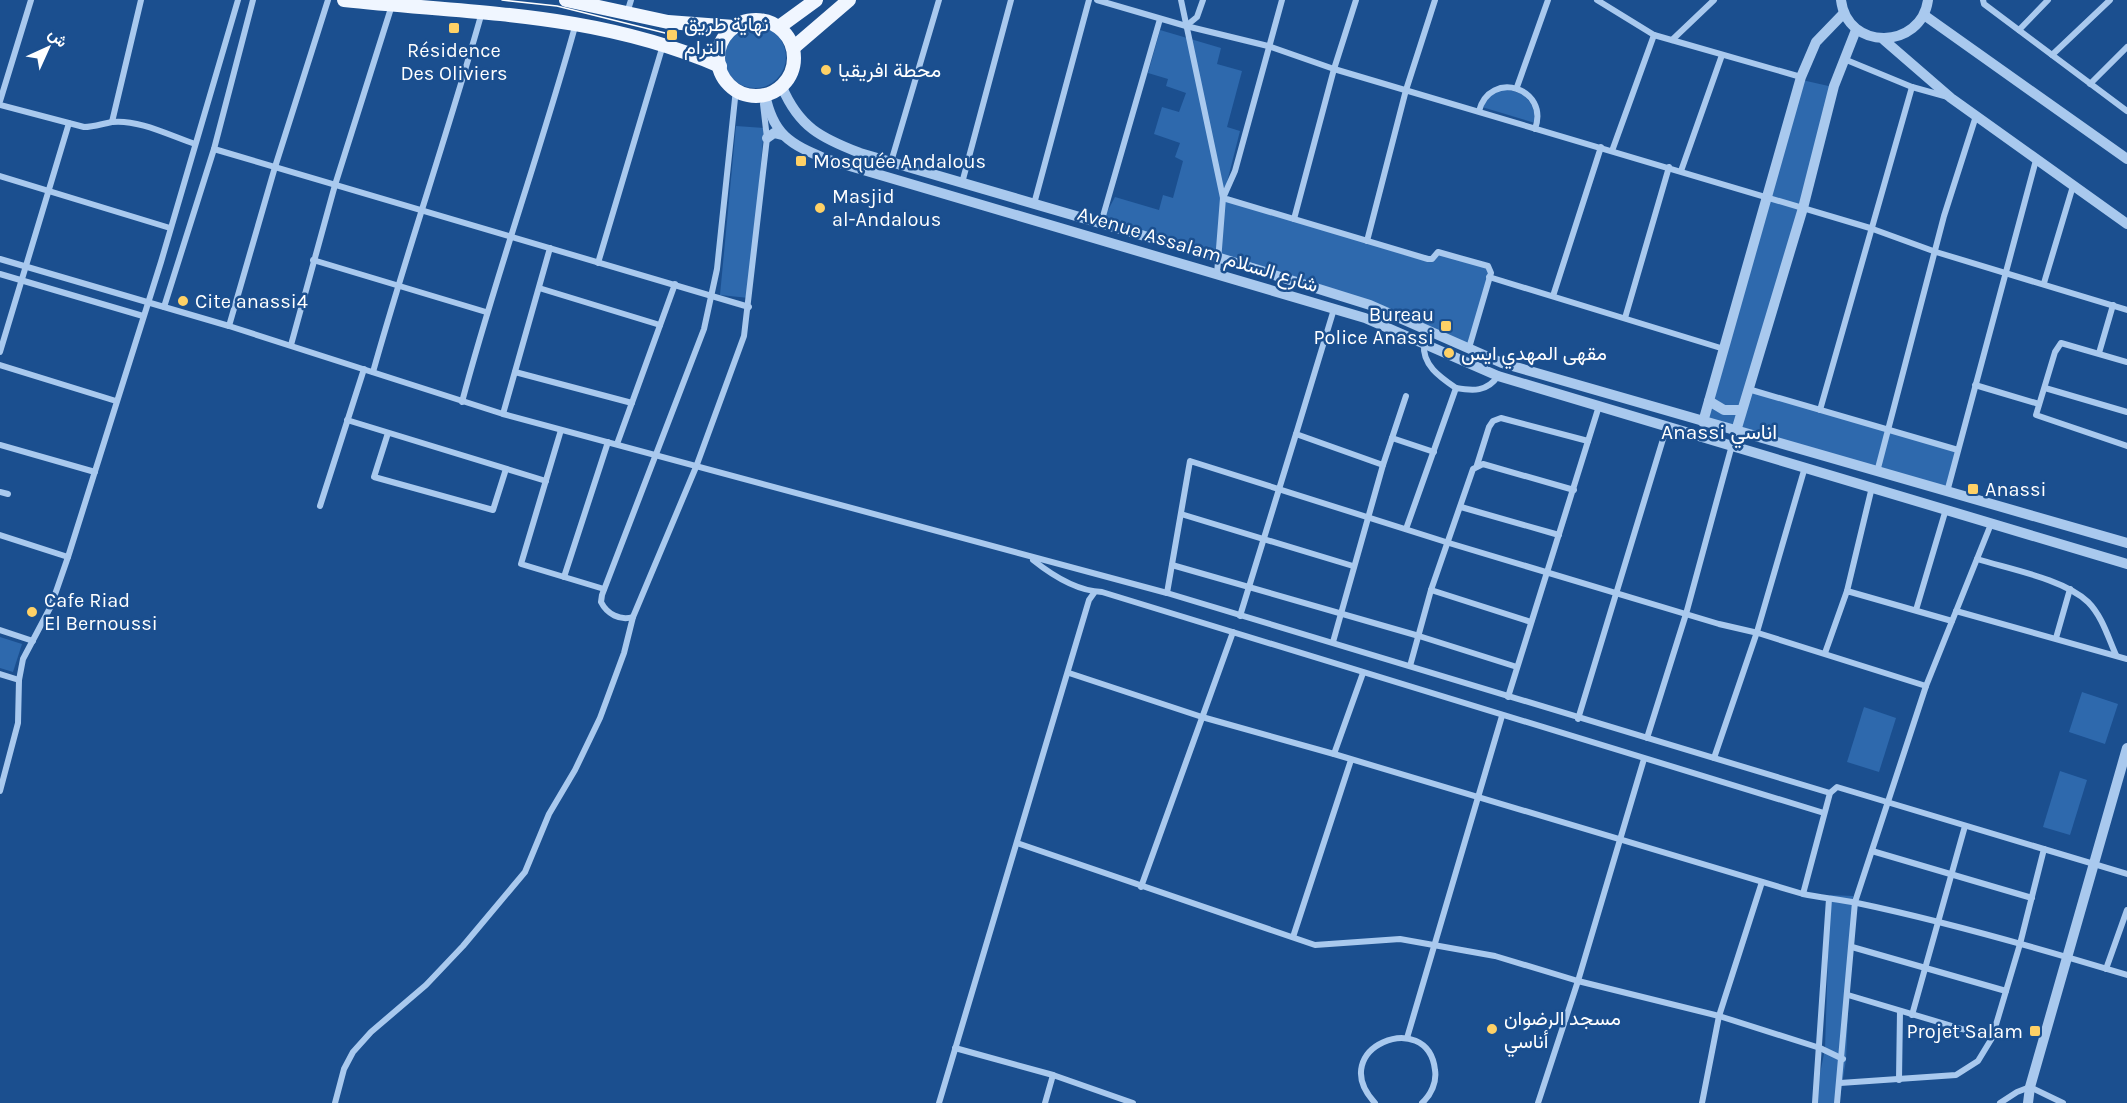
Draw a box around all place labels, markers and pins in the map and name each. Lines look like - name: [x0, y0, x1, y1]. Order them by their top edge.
- place label: نهاية طريق الترام: [684, 13, 769, 60]
- marker: Résidence Des Oliviers: [447, 21, 461, 35]
- marker: نهاية طريق الترام: [665, 28, 679, 42]
- place label: Résidence Des Oliviers: [400, 39, 508, 85]
- place label: محطة افريقيا: [838, 59, 941, 83]
- marker: محطة افريقيا: [819, 63, 833, 77]
- place label: Mosquée Andalous: [813, 150, 986, 173]
- marker: Mosquée Andalous: [794, 154, 808, 168]
- place label: Masjid al-Andalous: [832, 185, 941, 231]
- marker: Masjid al-Andalous: [813, 201, 827, 215]
- place label: Cite anassi4: [195, 290, 308, 313]
- marker: Cite anassi4: [176, 294, 190, 308]
- place label: Bureau Police Anassi: [1314, 303, 1434, 349]
- marker: Bureau Police Anassi: [1439, 319, 1453, 333]
- place label: مقهى المهدي ايس: [1461, 342, 1607, 370]
- marker: مقهى المهدي ايس: [1442, 346, 1456, 360]
- place label: Anassi: [1985, 478, 2047, 501]
- marker: Anassi: [1966, 482, 1980, 496]
- place label: Cafe Riad El Bernoussi: [44, 589, 158, 635]
- marker: Cafe Riad El Bernoussi: [25, 605, 39, 619]
- place label: مسجد الرضوان أناسي: [1504, 1007, 1621, 1058]
- place label: Projet Salam: [1907, 1020, 2023, 1043]
- marker: مسجد الرضوان أناسي: [1485, 1022, 1499, 1036]
- marker: Projet Salam: [2028, 1024, 2042, 1038]

